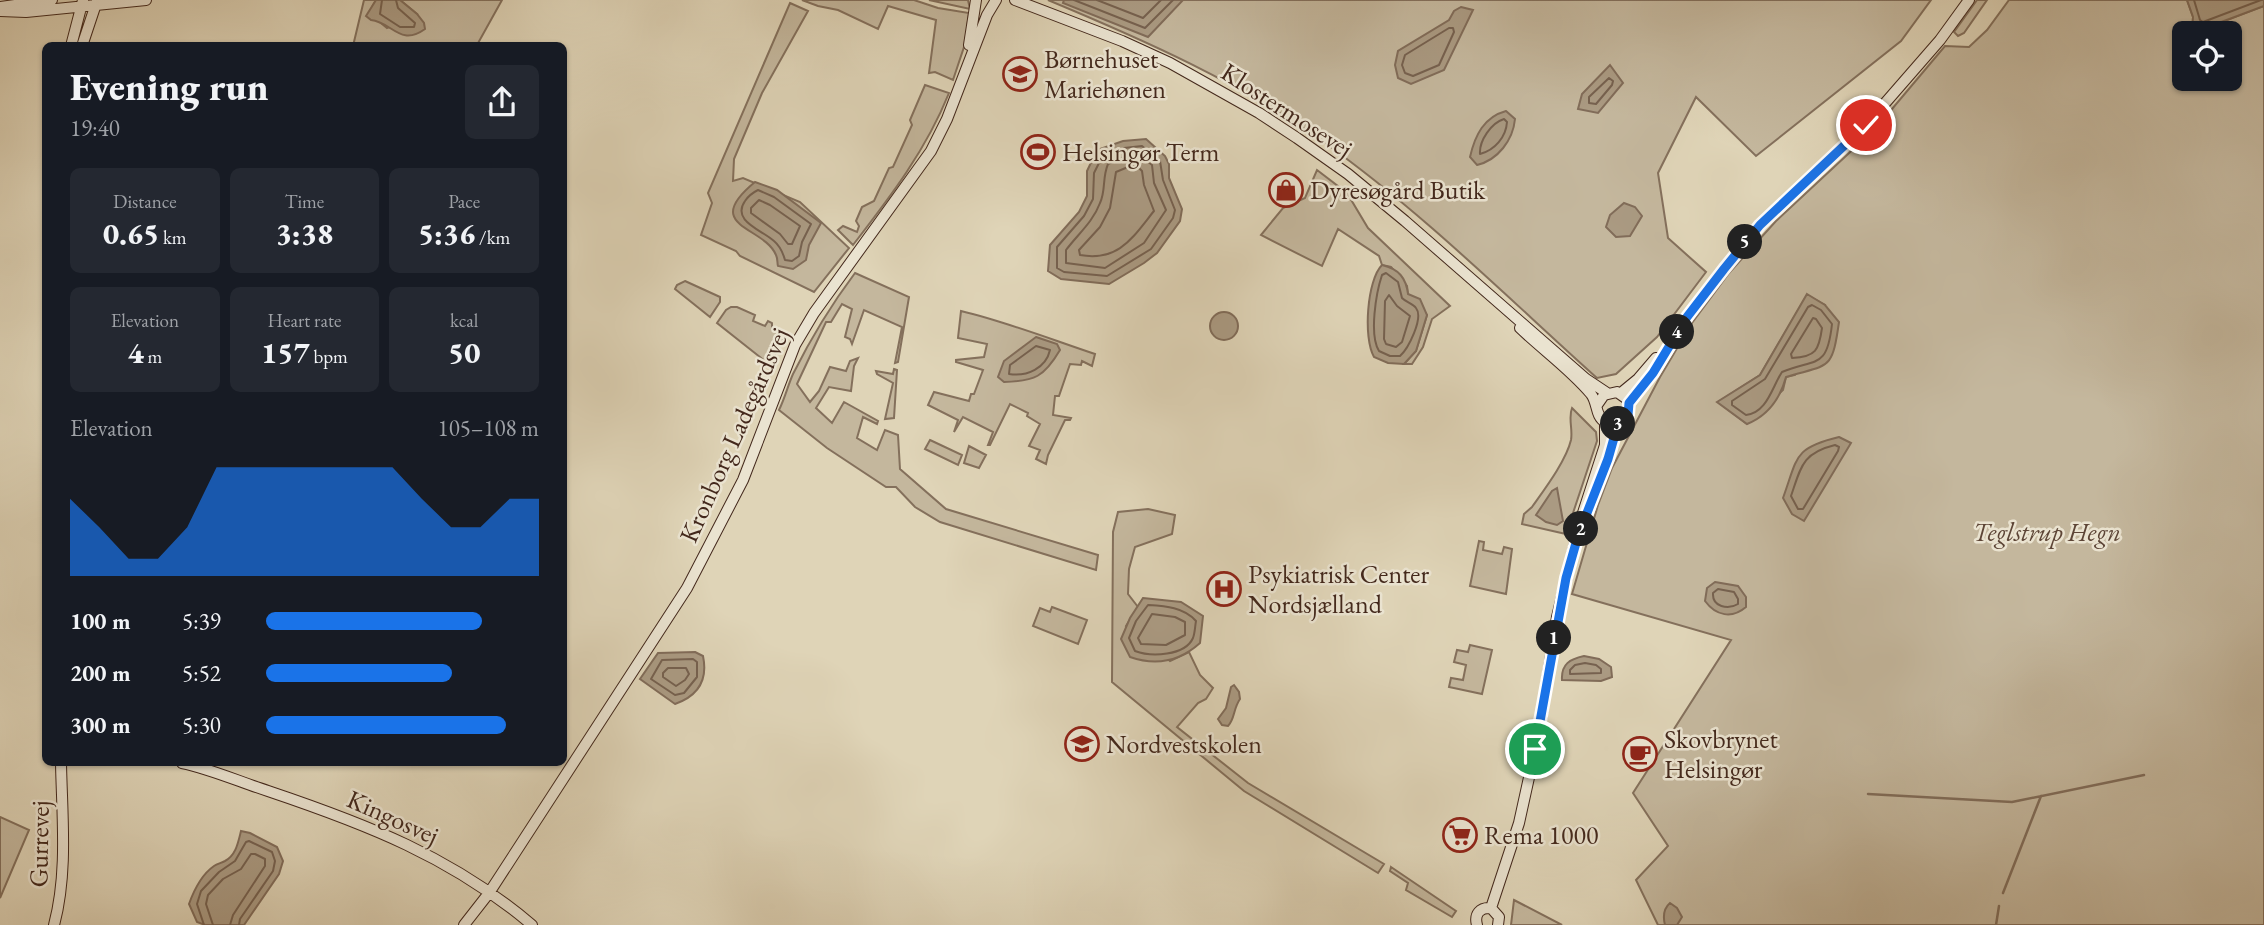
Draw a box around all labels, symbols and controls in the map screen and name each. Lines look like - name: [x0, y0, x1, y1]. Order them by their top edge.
- map controls: [2172, 21, 2242, 91]
- button: locate: [2172, 21, 2242, 91]
- place label: Børnehuset Mariehønen: [1044, 42, 1166, 106]
- school or university icon: Børnehuset Mariehønen: [1001, 55, 1039, 93]
- street label: Klostermosevej: [1215, 55, 1359, 165]
- text: Evening run: [70, 62, 268, 111]
- button: share: [465, 65, 539, 139]
- pin: [1836, 95, 1896, 155]
- icon: check: [1847, 106, 1885, 144]
- text: 19:40: [70, 113, 120, 143]
- sports icon: Helsingør Term: [1019, 133, 1057, 171]
- place label: Helsingør Term: [1062, 135, 1219, 169]
- shop icon: Dyresøgård Butik: [1267, 171, 1305, 209]
- place label: Dyresøgård Butik: [1310, 173, 1486, 207]
- text: Distance: [113, 189, 177, 214]
- text: Time: [285, 189, 324, 214]
- text: Pace: [448, 189, 480, 214]
- text: 0.65: [103, 214, 159, 253]
- text: 3:38: [276, 214, 333, 253]
- text: 5:36: [418, 214, 475, 253]
- pin: 5: [1728, 224, 1762, 260]
- text: km: [159, 225, 187, 250]
- text: /km: [475, 225, 510, 250]
- text: 5: [1739, 229, 1750, 254]
- text: Elevation: [111, 308, 179, 333]
- text: Heart rate: [268, 308, 341, 333]
- text: kcal: [450, 308, 478, 333]
- pin: 4: [1660, 314, 1694, 350]
- text: 4: [1671, 319, 1682, 344]
- street label: Kronborg Ladegårdsvej: [671, 322, 797, 548]
- text: 4: [127, 333, 144, 372]
- text: 157: [261, 333, 310, 372]
- text: 50: [448, 333, 480, 372]
- text: m: [144, 344, 162, 369]
- text: bpm: [310, 344, 348, 369]
- pin: 3: [1600, 406, 1636, 442]
- text: 3: [1612, 411, 1623, 436]
- text: Elevation: [70, 413, 153, 443]
- text: 105–108 m: [438, 413, 539, 443]
- pin: 2: [1564, 512, 1598, 546]
- park label: Teglstrup Hegn: [1973, 515, 2121, 549]
- text: 2: [1575, 516, 1586, 541]
- place label: Psykiatrisk Center Nordsjælland: [1248, 557, 1429, 621]
- hospital icon: Psykiatrisk Center Nordsjælland: [1205, 570, 1243, 608]
- text: 100 m: [70, 606, 131, 636]
- text: 5:39: [182, 606, 221, 636]
- pin: 1: [1536, 620, 1572, 656]
- text: 1: [1548, 625, 1559, 650]
- text: 200 m: [70, 658, 131, 688]
- text: 5:52: [182, 658, 221, 688]
- text: 300 m: [70, 710, 131, 740]
- text: 5:30: [182, 710, 221, 740]
- pin: [1505, 719, 1565, 779]
- place label: Skovbrynet Helsingør: [1664, 722, 1778, 786]
- school or university icon: Nordvestskolen: [1063, 725, 1101, 763]
- place label: Nordvestskolen: [1106, 727, 1262, 761]
- icon: arrive: [1516, 730, 1554, 768]
- cafe icon: Skovbrynet Helsingør: [1621, 735, 1659, 773]
- street label: Kingosvej: [342, 782, 444, 852]
- street label: Gurrevej: [21, 800, 57, 888]
- supermarket icon: Rema 1000: [1441, 816, 1479, 854]
- place label: Rema 1000: [1484, 818, 1598, 852]

